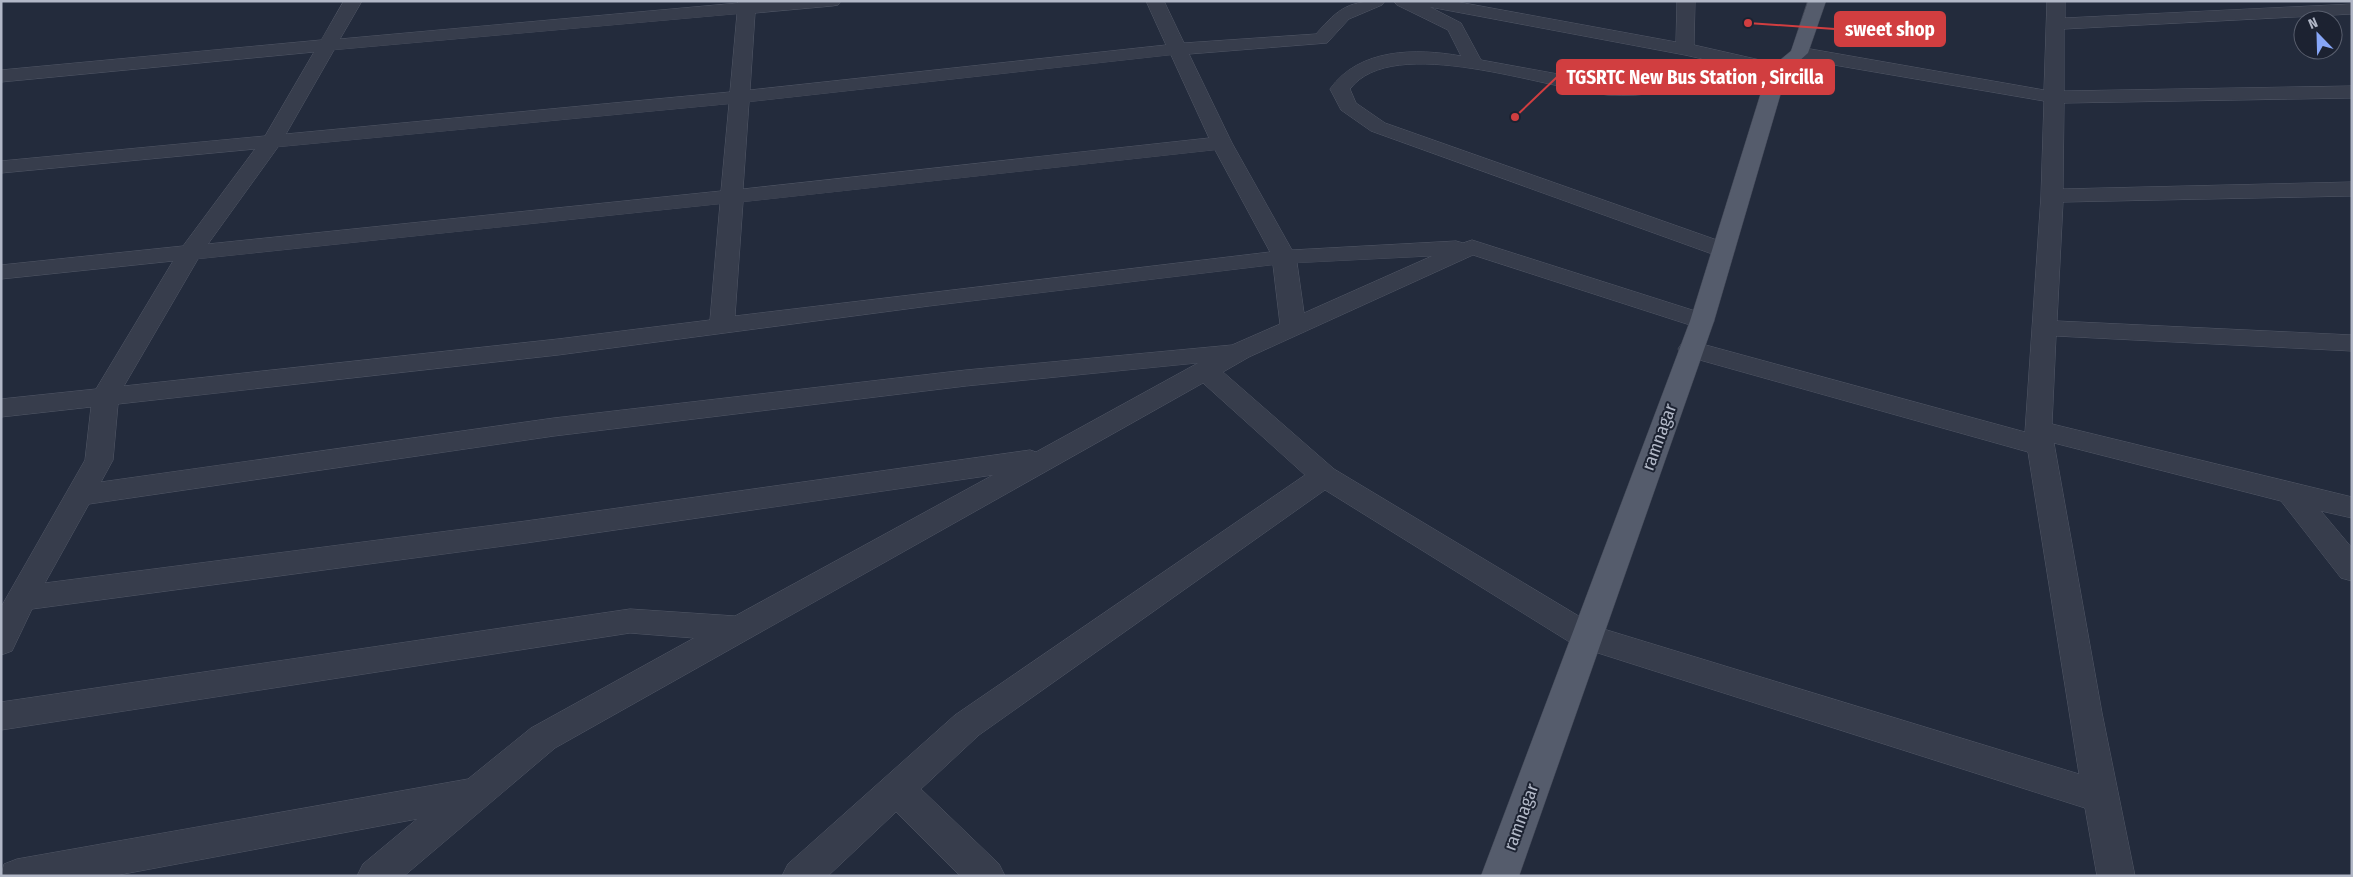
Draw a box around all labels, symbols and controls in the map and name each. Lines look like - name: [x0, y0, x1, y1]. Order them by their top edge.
- north arrow: [2293, 10, 2343, 60]
- callout: sweet shop: [1835, 12, 1945, 46]
- text: N: [2306, 14, 2320, 33]
- text: sweet shop: [1845, 18, 1935, 41]
- callout: TGSRTC New Bus Station , Sircilla: [1557, 60, 1834, 94]
- text: TGSRTC New Bus Station , Sircilla: [1566, 66, 1824, 89]
- street label: ramnagar: [1637, 400, 1682, 474]
- street label: ramnagar: [1499, 780, 1544, 854]

